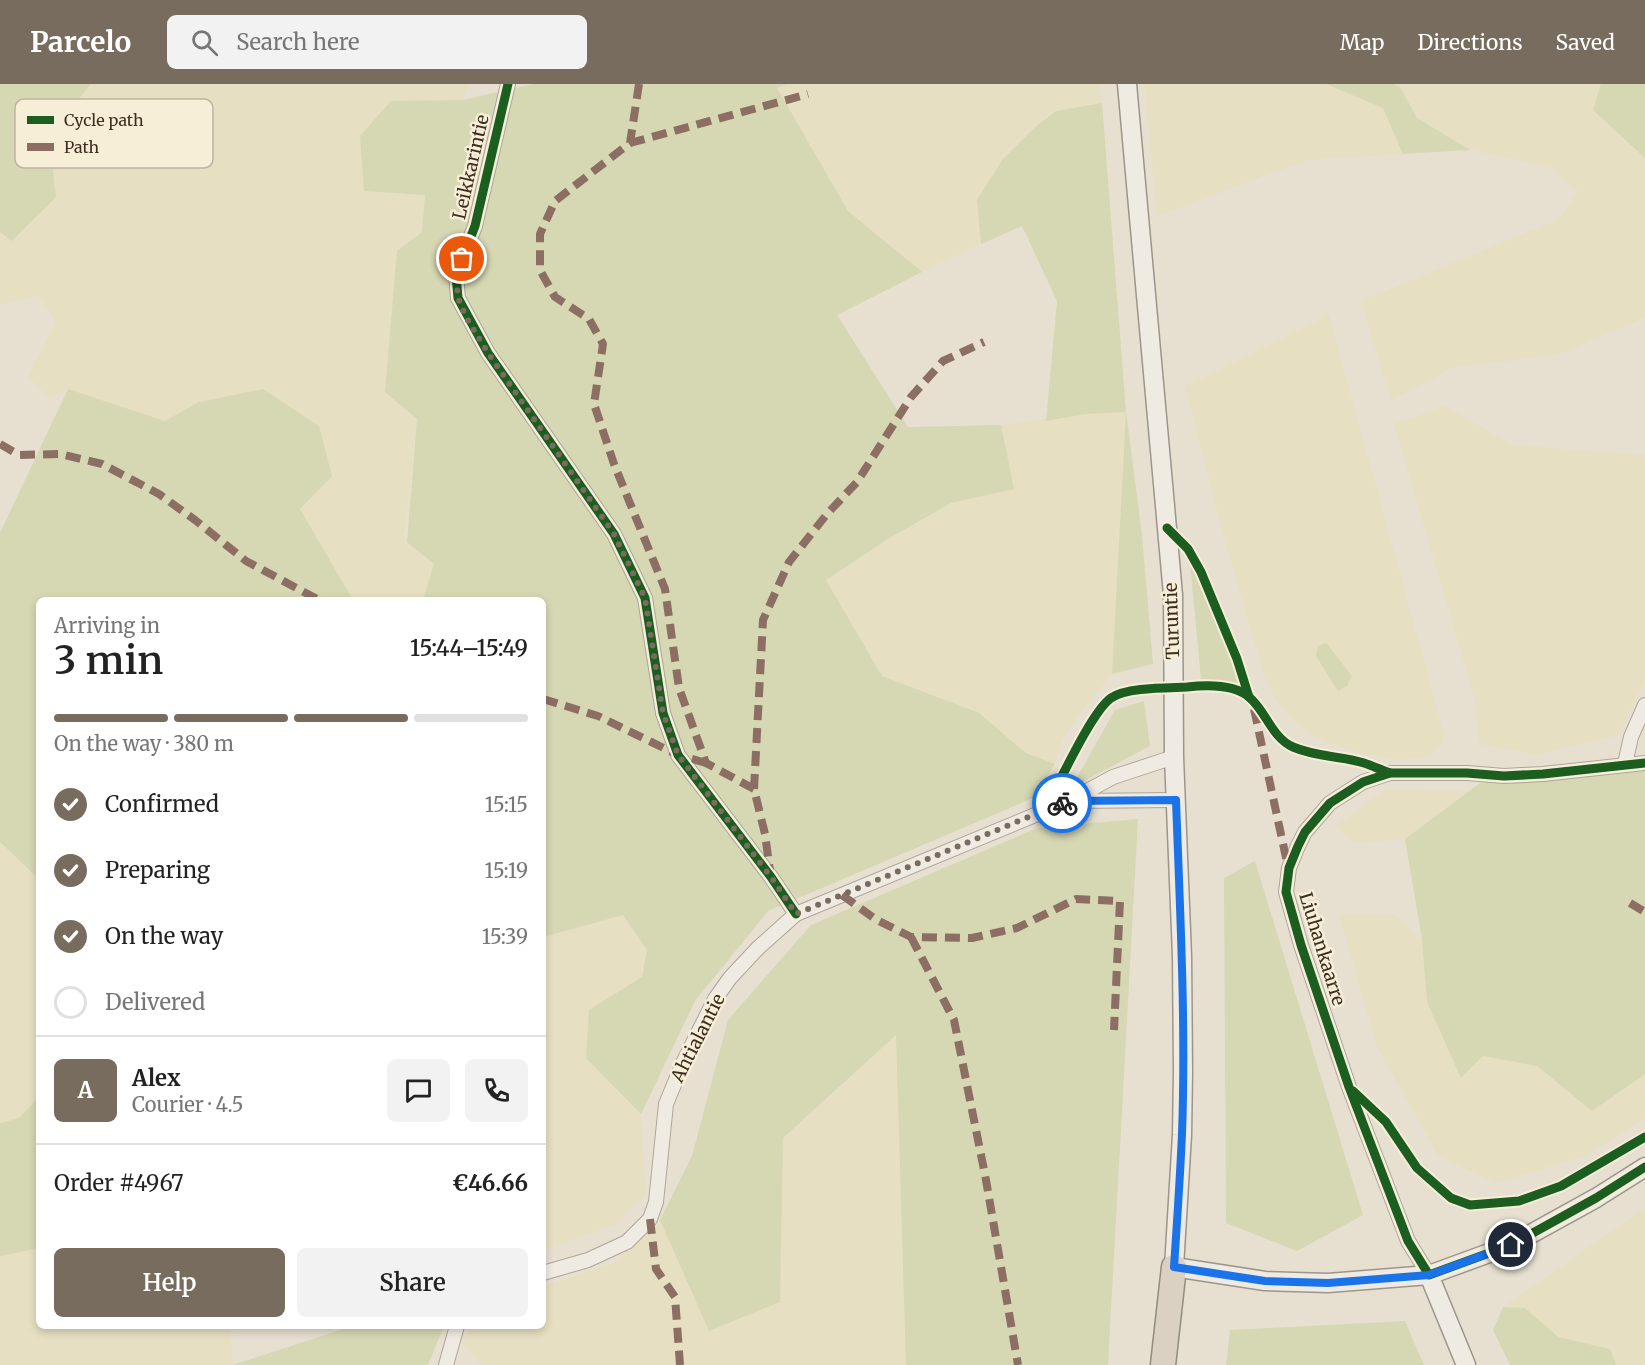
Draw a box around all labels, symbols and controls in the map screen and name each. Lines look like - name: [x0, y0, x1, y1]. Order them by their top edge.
- search box: [167, 15, 587, 69]
- text: Parcelo: [30, 24, 131, 60]
- icon: search: [188, 26, 221, 59]
- text: Search here: [236, 28, 360, 56]
- text: Map: [1340, 29, 1384, 56]
- text: Directions: [1417, 29, 1522, 56]
- text: Saved: [1555, 29, 1615, 56]
- legend: [15, 99, 213, 168]
- text: Cycle path: [64, 110, 144, 130]
- street label: Leikkarintie: [447, 112, 494, 222]
- text: Path: [64, 137, 100, 157]
- pin: [436, 233, 487, 284]
- icon: bag: [445, 242, 478, 275]
- street label: Turuntie: [1159, 582, 1184, 660]
- text: Arriving in: [54, 613, 160, 638]
- text: 15:44–15:49: [410, 634, 528, 662]
- text: 3 min: [54, 636, 163, 685]
- text: On the way · 380 m: [54, 731, 234, 756]
- courier: [1032, 773, 1092, 833]
- icon: bike: [1046, 787, 1079, 820]
- icon: check: [54, 788, 87, 821]
- text: Confirmed: [105, 790, 219, 818]
- text: 15:15: [485, 792, 528, 817]
- icon: check: [54, 854, 87, 887]
- text: Preparing: [105, 856, 210, 884]
- text: 15:19: [485, 858, 528, 883]
- street label: Liuhankaarre: [1294, 889, 1351, 1008]
- icon: check: [54, 920, 87, 953]
- text: On the way: [105, 922, 223, 950]
- text: 15:39: [482, 924, 528, 949]
- text: Delivered: [105, 988, 205, 1016]
- street label: Ahtialantie: [665, 990, 730, 1087]
- button: chat: [387, 1059, 450, 1122]
- button: phone: [465, 1059, 528, 1122]
- text: Alex: [132, 1064, 181, 1092]
- text: A: [78, 1076, 93, 1104]
- text: Courier · 4.5: [132, 1092, 244, 1117]
- text: Order #4967: [54, 1169, 184, 1197]
- text: €46.66: [452, 1169, 528, 1197]
- pin: [1485, 1219, 1536, 1270]
- icon: home: [1494, 1228, 1527, 1261]
- button: Help: [54, 1248, 285, 1317]
- button: Share: [297, 1248, 528, 1317]

